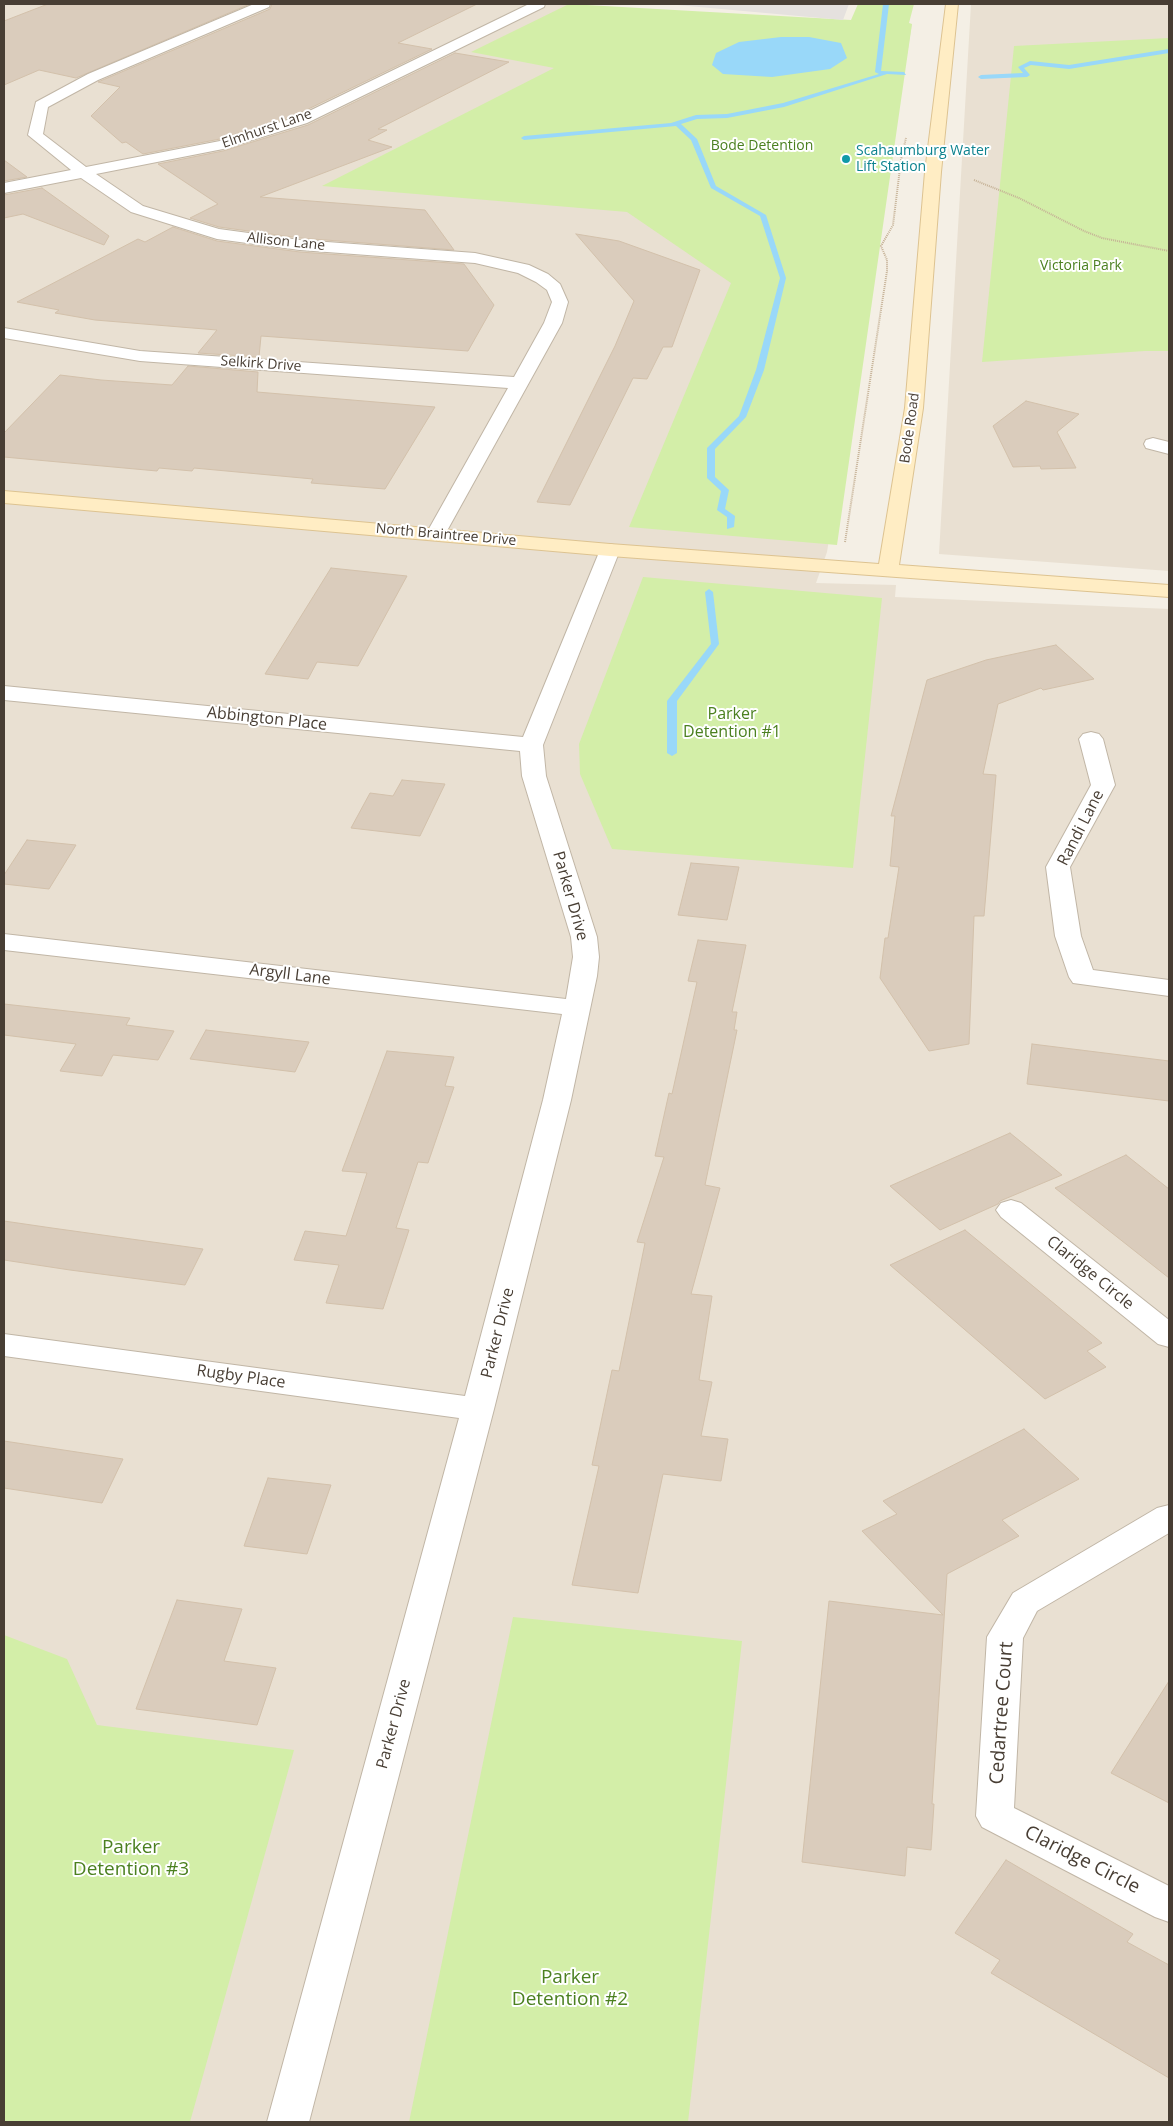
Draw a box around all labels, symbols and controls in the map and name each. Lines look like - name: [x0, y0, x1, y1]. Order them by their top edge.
- street label: Elmhurst Lane: [220, 106, 314, 152]
- park label: Bode Detention: [711, 138, 813, 154]
- place label: Scahaumburg Water Lift Station: [856, 143, 989, 176]
- marker: Scahaumburg Water Lift Station: [840, 153, 852, 165]
- street label: Allison Lane: [246, 230, 326, 254]
- park label: Victoria Park: [1040, 258, 1122, 274]
- street label: Selkirk Drive: [220, 353, 302, 375]
- street label: Bode Road: [897, 392, 923, 464]
- street label: North Braintree Drive: [375, 520, 517, 550]
- street label: Abbington Place: [206, 703, 328, 735]
- park label: Parker Detention #1: [683, 704, 781, 742]
- street label: Randi Lane: [1054, 787, 1108, 869]
- street label: Parker Drive: [548, 849, 592, 943]
- street label: Argyll Lane: [248, 960, 332, 990]
- street label: Claridge Circle: [1043, 1232, 1137, 1314]
- street label: Parker Drive: [478, 1286, 518, 1380]
- street label: Rugby Place: [195, 1361, 287, 1393]
- street label: Cedartree Court: [986, 1641, 1018, 1785]
- street label: Parker Drive: [373, 1677, 415, 1771]
- street label: Claridge Circle: [1020, 1821, 1144, 1899]
- park label: Parker Detention #3: [73, 1837, 189, 1881]
- park label: Parker Detention #2: [512, 1967, 628, 2011]

